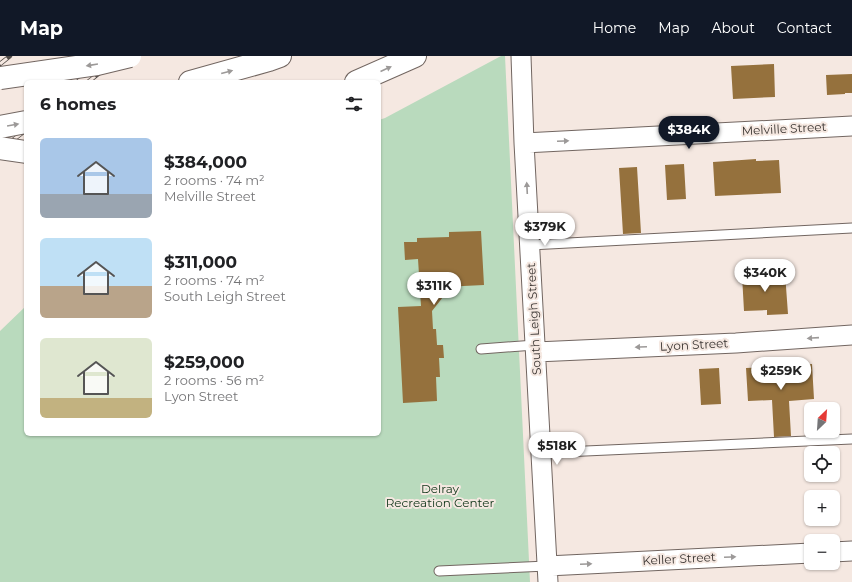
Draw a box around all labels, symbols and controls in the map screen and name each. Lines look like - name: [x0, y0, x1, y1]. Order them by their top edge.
- text: Map: [20, 17, 63, 40]
- text: Home: [593, 19, 636, 37]
- text: Map: [658, 19, 689, 37]
- text: About: [711, 19, 755, 37]
- text: Contact: [777, 19, 832, 37]
- one-way arrow: [86, 62, 98, 68]
- one-way arrow: [380, 66, 391, 72]
- one-way arrow: [222, 69, 234, 75]
- icon: filters: [343, 93, 365, 115]
- text: 6 homes: [40, 94, 116, 114]
- pin: $384K: [661, 116, 717, 150]
- street label: Melville Street: [741, 119, 827, 138]
- one-way arrow: [7, 121, 19, 127]
- text: $384K: [667, 121, 711, 137]
- one-way arrow: [557, 138, 570, 144]
- text: $384,000: [164, 152, 247, 172]
- icon: home: [72, 154, 120, 202]
- text: 2 rooms · 74 m²: [164, 172, 265, 188]
- one-way arrow: [523, 182, 530, 194]
- text: Melville Street: [164, 188, 256, 204]
- pin: $379K: [517, 213, 573, 247]
- text: $379K: [524, 218, 566, 234]
- text: $311,000: [164, 252, 237, 272]
- icon: home: [72, 254, 120, 302]
- pin: $340K: [737, 259, 793, 293]
- street label: South Leigh Street: [523, 262, 544, 375]
- text: $340K: [743, 264, 787, 280]
- text: 2 rooms · 74 m²: [164, 272, 265, 288]
- pin: $311K: [406, 272, 462, 306]
- text: $311K: [416, 277, 452, 293]
- text: South Leigh Street: [164, 288, 286, 304]
- one-way arrow: [807, 334, 819, 341]
- street label: Lyon Street: [659, 335, 729, 354]
- one-way arrow: [635, 344, 647, 351]
- text: $259,000: [164, 352, 244, 372]
- icon: home: [72, 354, 120, 402]
- pin: $259K: [753, 357, 809, 391]
- text: $259K: [760, 362, 802, 378]
- text: 2 rooms · 56 m²: [164, 372, 264, 388]
- text: Lyon Street: [164, 388, 238, 404]
- north arrow: [804, 402, 840, 438]
- map controls: [804, 402, 840, 570]
- pin: $518K: [529, 432, 585, 466]
- text: $518K: [537, 437, 577, 453]
- button: locate: [804, 446, 840, 482]
- park label: Delray Recreation Center: [386, 481, 495, 510]
- button: +: [804, 490, 840, 526]
- button: −: [804, 534, 840, 570]
- street label: Keller Street: [642, 549, 716, 568]
- one-way arrow: [724, 553, 736, 560]
- one-way arrow: [580, 561, 592, 568]

